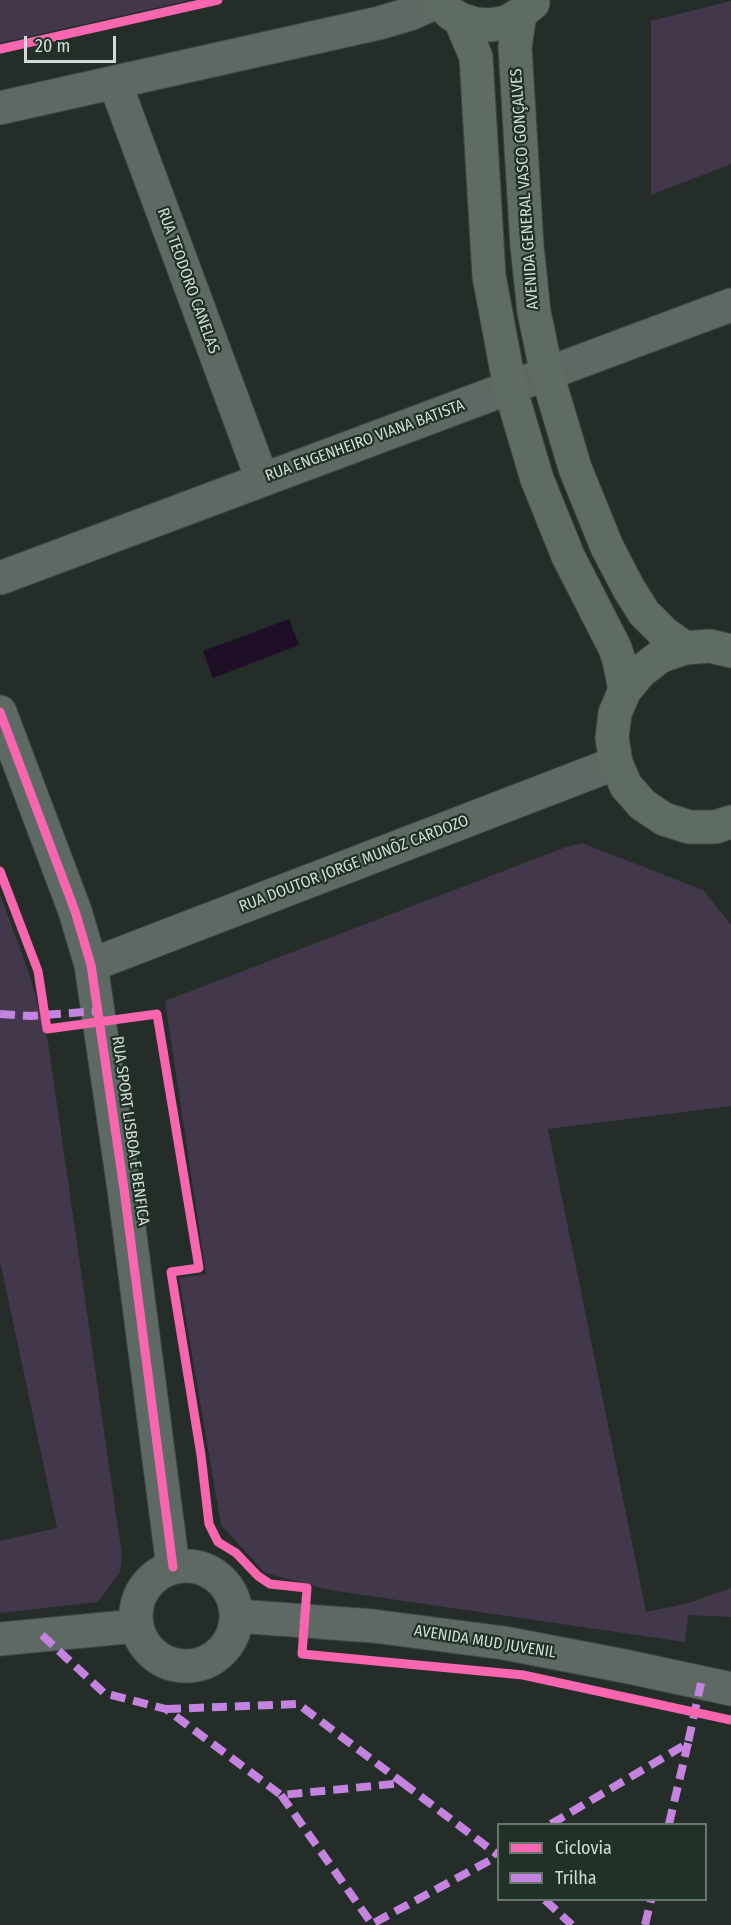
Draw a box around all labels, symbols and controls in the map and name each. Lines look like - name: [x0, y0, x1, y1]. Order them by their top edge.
- scale bar: [27, 24, 118, 62]
- text: 20 m: [35, 35, 70, 57]
- street label: AVENIDA GENERAL VASCO GONÇALVES: [507, 68, 543, 310]
- street label: RUA TEODORO CANELAS: [153, 205, 223, 357]
- street label: RUA ENGENHEIRO VIANA BATISTA: [263, 396, 467, 486]
- street label: RUA DOUTOR JORGE MUNÕZ CARDOZO: [236, 811, 472, 917]
- street label: RUA SPORT LISBOA E BENFICA: [107, 1035, 153, 1227]
- street label: AVENIDA MUD JUVENIL: [413, 1621, 557, 1663]
- legend: [497, 1823, 707, 1901]
- text: Ciclovia: [555, 1837, 612, 1859]
- text: Trilha: [555, 1867, 597, 1889]

